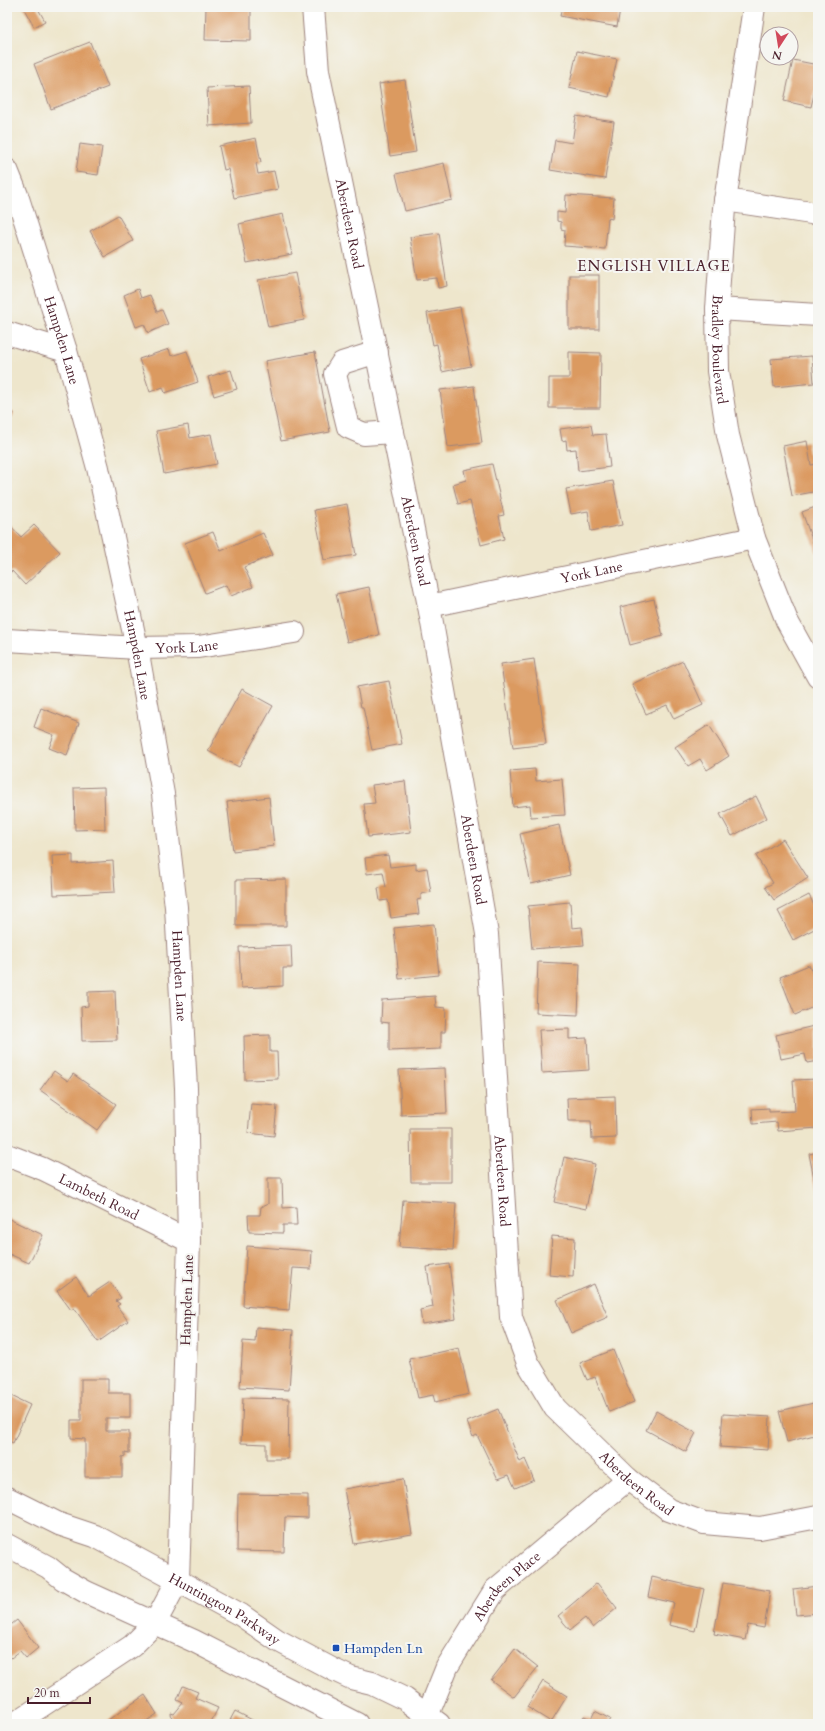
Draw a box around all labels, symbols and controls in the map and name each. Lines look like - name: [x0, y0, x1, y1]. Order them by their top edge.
- north arrow: [759, 26, 799, 66]
- text: N: [770, 47, 783, 64]
- street label: Aberdeen Road: [331, 177, 368, 271]
- district label: ENGLISH VILLAGE: [577, 256, 731, 276]
- street label: Hampden Lane: [40, 294, 84, 387]
- street label: Bradley Boulevard: [707, 294, 733, 406]
- street label: Aberdeen Road: [397, 494, 434, 588]
- street label: York Lane: [559, 556, 624, 588]
- street label: Hampden Lane: [120, 608, 156, 702]
- street label: York Lane: [155, 634, 220, 657]
- street label: Aberdeen Road: [456, 813, 491, 907]
- street label: Hampden Lane: [168, 930, 192, 1022]
- street label: Aberdeen Road: [490, 1135, 515, 1228]
- street label: Lambeth Road: [56, 1169, 143, 1225]
- street label: Hampden Lane: [176, 1254, 198, 1346]
- street label: Aberdeen Road: [595, 1447, 678, 1520]
- street label: Aberdeen Place: [468, 1546, 545, 1625]
- street label: Huntington Parkway: [166, 1568, 285, 1650]
- place label: Hampden Ln: [344, 1639, 423, 1658]
- marker: Hampden Ln: [331, 1643, 341, 1653]
- scale bar: [28, 1679, 90, 1705]
- text: 20 m: [34, 1685, 61, 1701]

